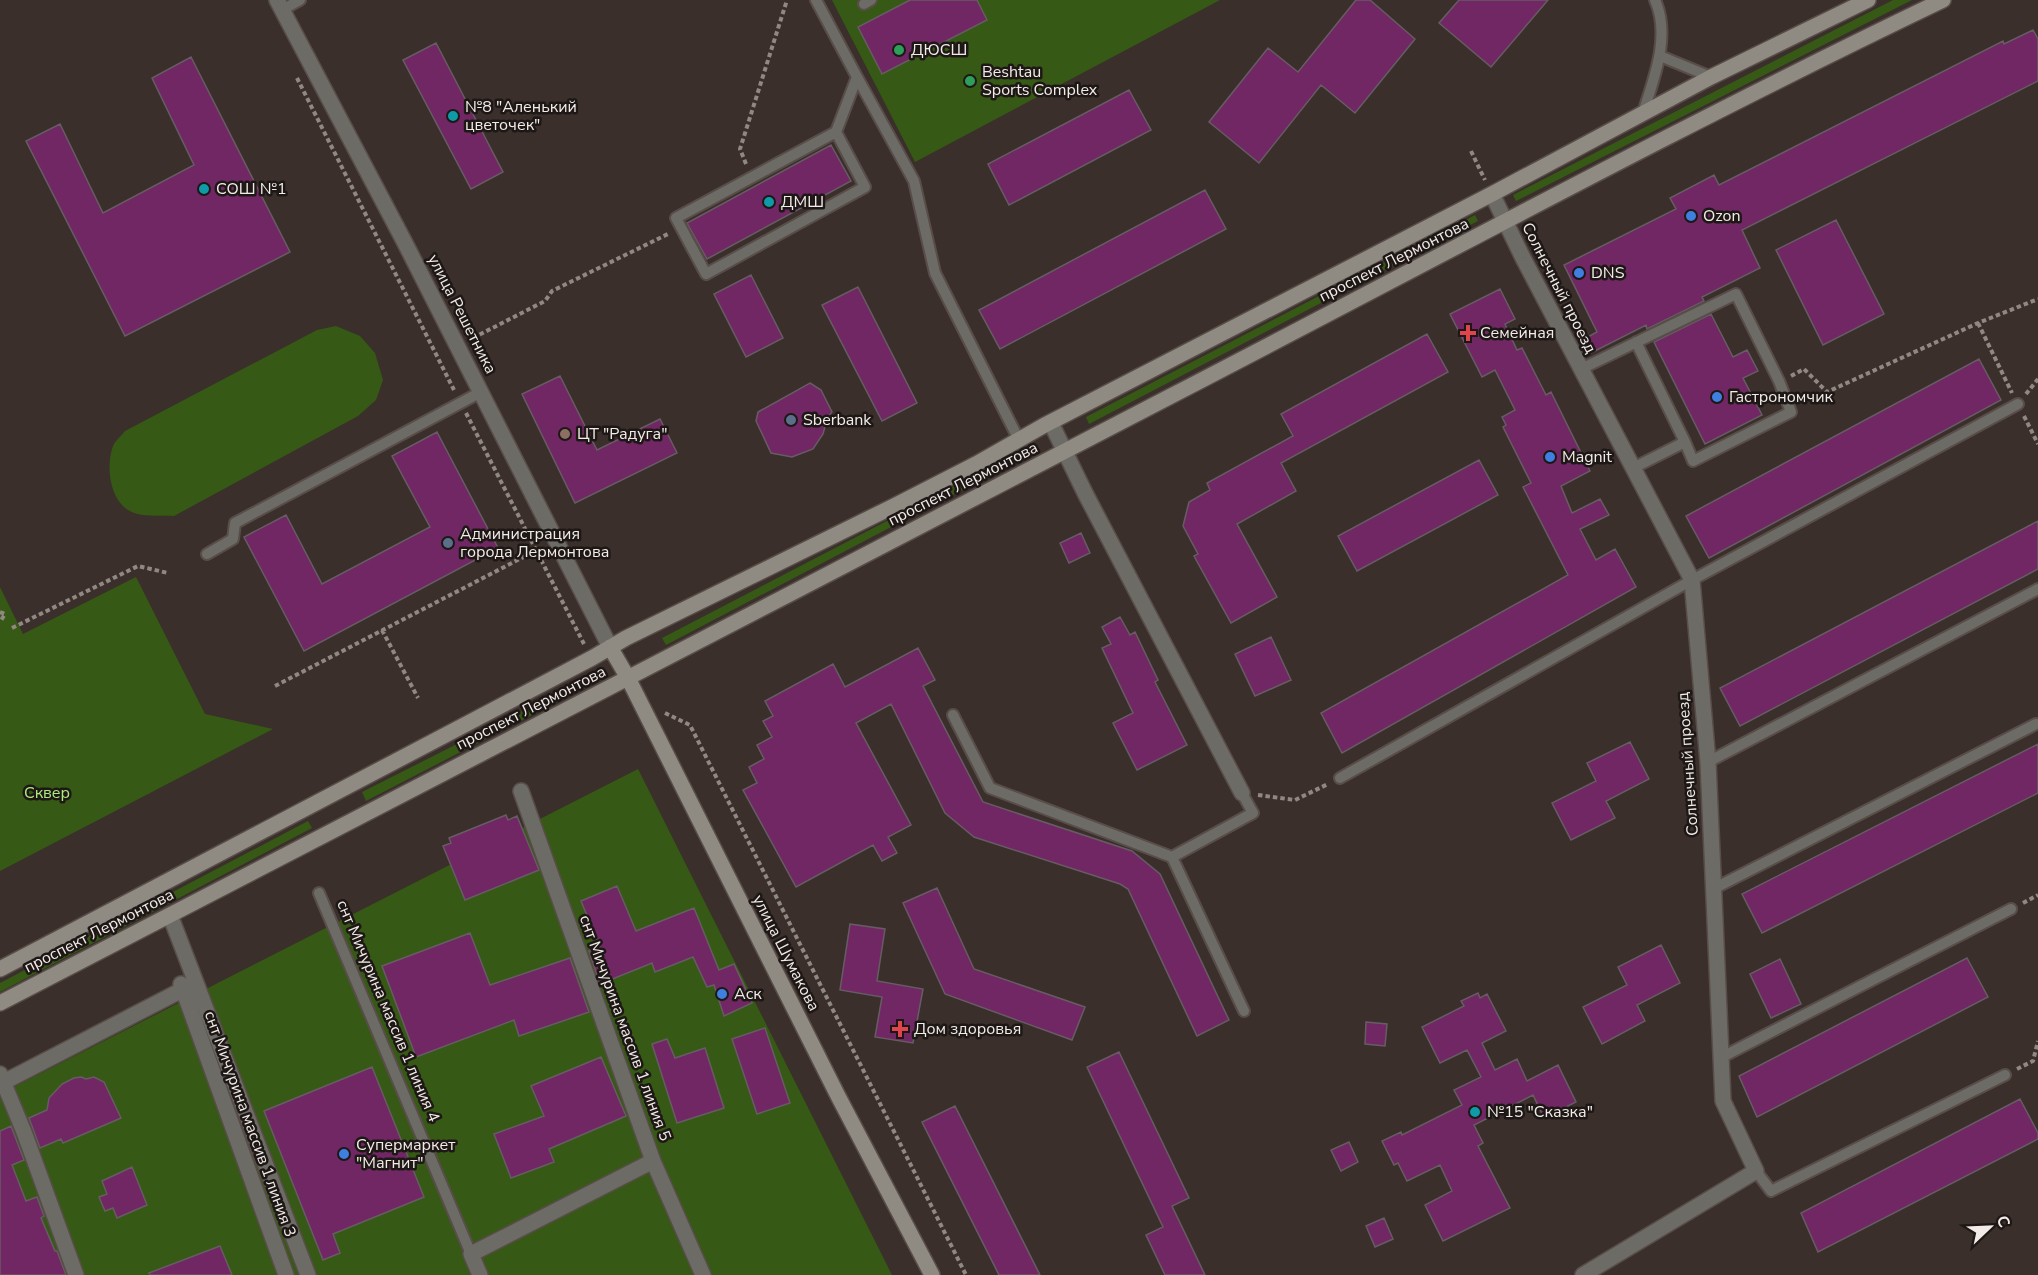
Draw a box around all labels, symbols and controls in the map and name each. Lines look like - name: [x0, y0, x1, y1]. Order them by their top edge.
- place label: ДЮСШ: [911, 39, 967, 61]
- marker: ДЮСШ: [892, 43, 906, 57]
- place label: Beshtau Sports Complex: [982, 61, 1098, 101]
- marker: Beshtau Sports Complex: [963, 74, 977, 88]
- place label: №8 "Аленький цветочек": [465, 96, 577, 136]
- marker: №8 "Аленький цветочек": [446, 109, 460, 123]
- place label: СОШ №1: [216, 178, 287, 200]
- marker: СОШ №1: [197, 182, 211, 196]
- place label: ДМШ: [781, 191, 824, 213]
- marker: ДМШ: [762, 195, 776, 209]
- place label: Ozon: [1703, 205, 1741, 227]
- marker: Ozon: [1684, 209, 1698, 223]
- street label: проспект Лермонтова: [1315, 213, 1473, 307]
- street label: Солнечный проезд: [1516, 219, 1602, 358]
- street label: улица Решетника: [422, 250, 502, 378]
- place label: DNS: [1591, 262, 1625, 284]
- marker: DNS: [1572, 266, 1586, 280]
- place label: Семейная: [1480, 322, 1554, 344]
- marker: Семейная: [1461, 326, 1475, 340]
- place label: Гастрономчик: [1729, 386, 1834, 408]
- marker: Гастрономчик: [1710, 390, 1724, 404]
- place label: Sberbank: [803, 409, 872, 431]
- marker: Sberbank: [784, 413, 798, 427]
- place label: ЦТ "Радуга": [577, 423, 667, 445]
- marker: ЦТ "Радуга": [558, 427, 572, 441]
- street label: проспект Лермонтова: [884, 437, 1042, 531]
- place label: Magnit: [1562, 446, 1612, 468]
- marker: Magnit: [1543, 450, 1557, 464]
- place label: Администрация города Лермонтова: [460, 523, 609, 563]
- marker: Администрация города Лермонтова: [441, 536, 455, 550]
- street label: проспект Лермонтова: [452, 661, 610, 755]
- street label: Солнечный проезд: [1672, 691, 1704, 837]
- park label: Сквер: [24, 782, 70, 804]
- street label: проспект Лермонтова: [20, 884, 178, 978]
- street label: улица Шумакова: [747, 891, 825, 1015]
- street label: снт Мичурина массив 1 линия 4: [331, 897, 445, 1126]
- street label: снт Мичурина массив 1 линия 5: [574, 912, 676, 1144]
- place label: Аск: [734, 983, 762, 1005]
- marker: Аск: [715, 987, 729, 1001]
- street label: снт Мичурина массив 1 линия 3: [199, 1008, 301, 1240]
- place label: Дом здоровья: [914, 1018, 1021, 1040]
- marker: Дом здоровья: [891, 1020, 909, 1038]
- place label: №15 "Сказка": [1487, 1101, 1593, 1123]
- marker: №15 "Сказка": [1468, 1105, 1482, 1119]
- place label: Супермаркет "Магнит": [356, 1134, 456, 1174]
- marker: Супермаркет "Магнит": [337, 1147, 351, 1161]
- north arrow: [1960, 1197, 2020, 1257]
- text: С: [1991, 1212, 2015, 1231]

